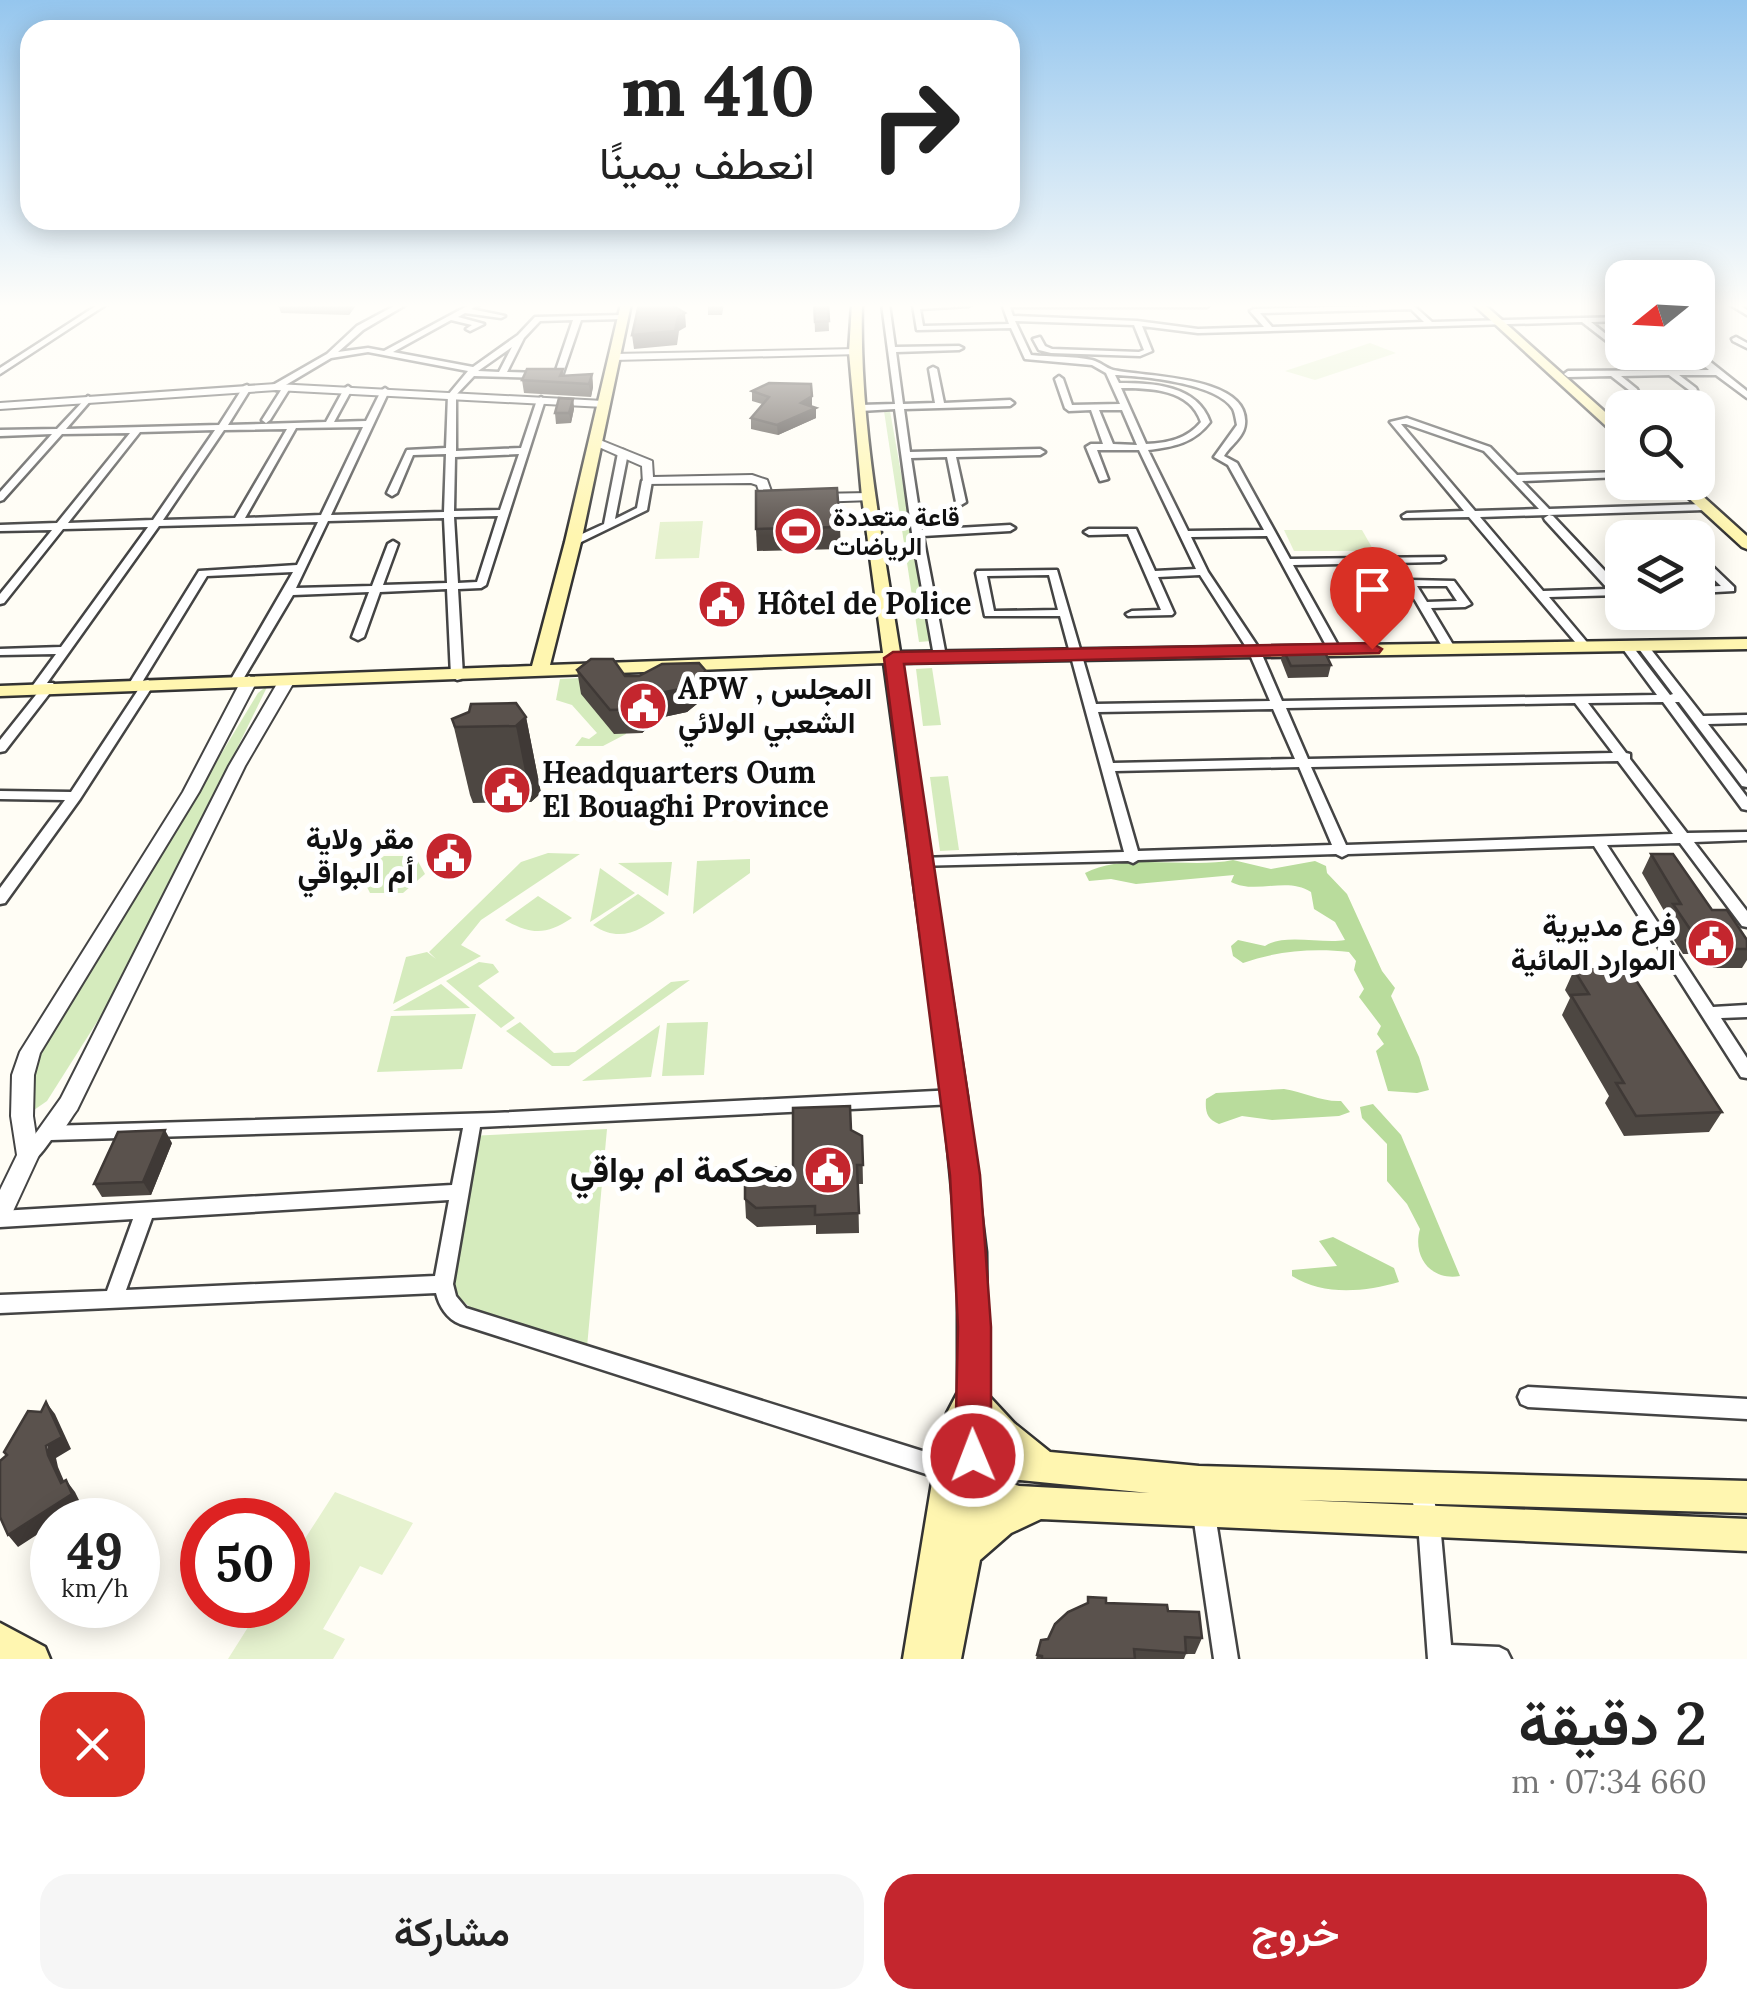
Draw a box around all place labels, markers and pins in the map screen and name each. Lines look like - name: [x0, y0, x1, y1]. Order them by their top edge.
- place label: قاعة متعددة الرياضات: [833, 501, 960, 562]
- sports icon: قاعة متعددة الرياضات: [772, 505, 824, 557]
- pin: [1330, 547, 1415, 650]
- public building icon: Hôtel de Police: [696, 578, 748, 630]
- place label: Hôtel de Police: [757, 584, 971, 622]
- place label: APW , المجلس الشعبي الولائي: [678, 669, 872, 748]
- public building icon: APW , المجلس الشعبي الولائي: [617, 680, 669, 732]
- place label: Headquarters Oum El Bouaghi Province: [542, 753, 829, 826]
- public building icon: Headquarters Oum El Bouaghi Province: [481, 764, 533, 816]
- place label: مقر ولاية أم البواقي: [298, 819, 414, 898]
- public building icon: مقر ولاية أم البواقي: [423, 830, 475, 882]
- place label: فرع مديرية الموارد المائية: [1511, 906, 1676, 978]
- public building icon: فرع مديرية الموارد المائية: [1685, 917, 1737, 969]
- public building icon: محكمة ام بواقي: [802, 1144, 854, 1196]
- place label: محكمة ام بواقي: [570, 1147, 793, 1199]

